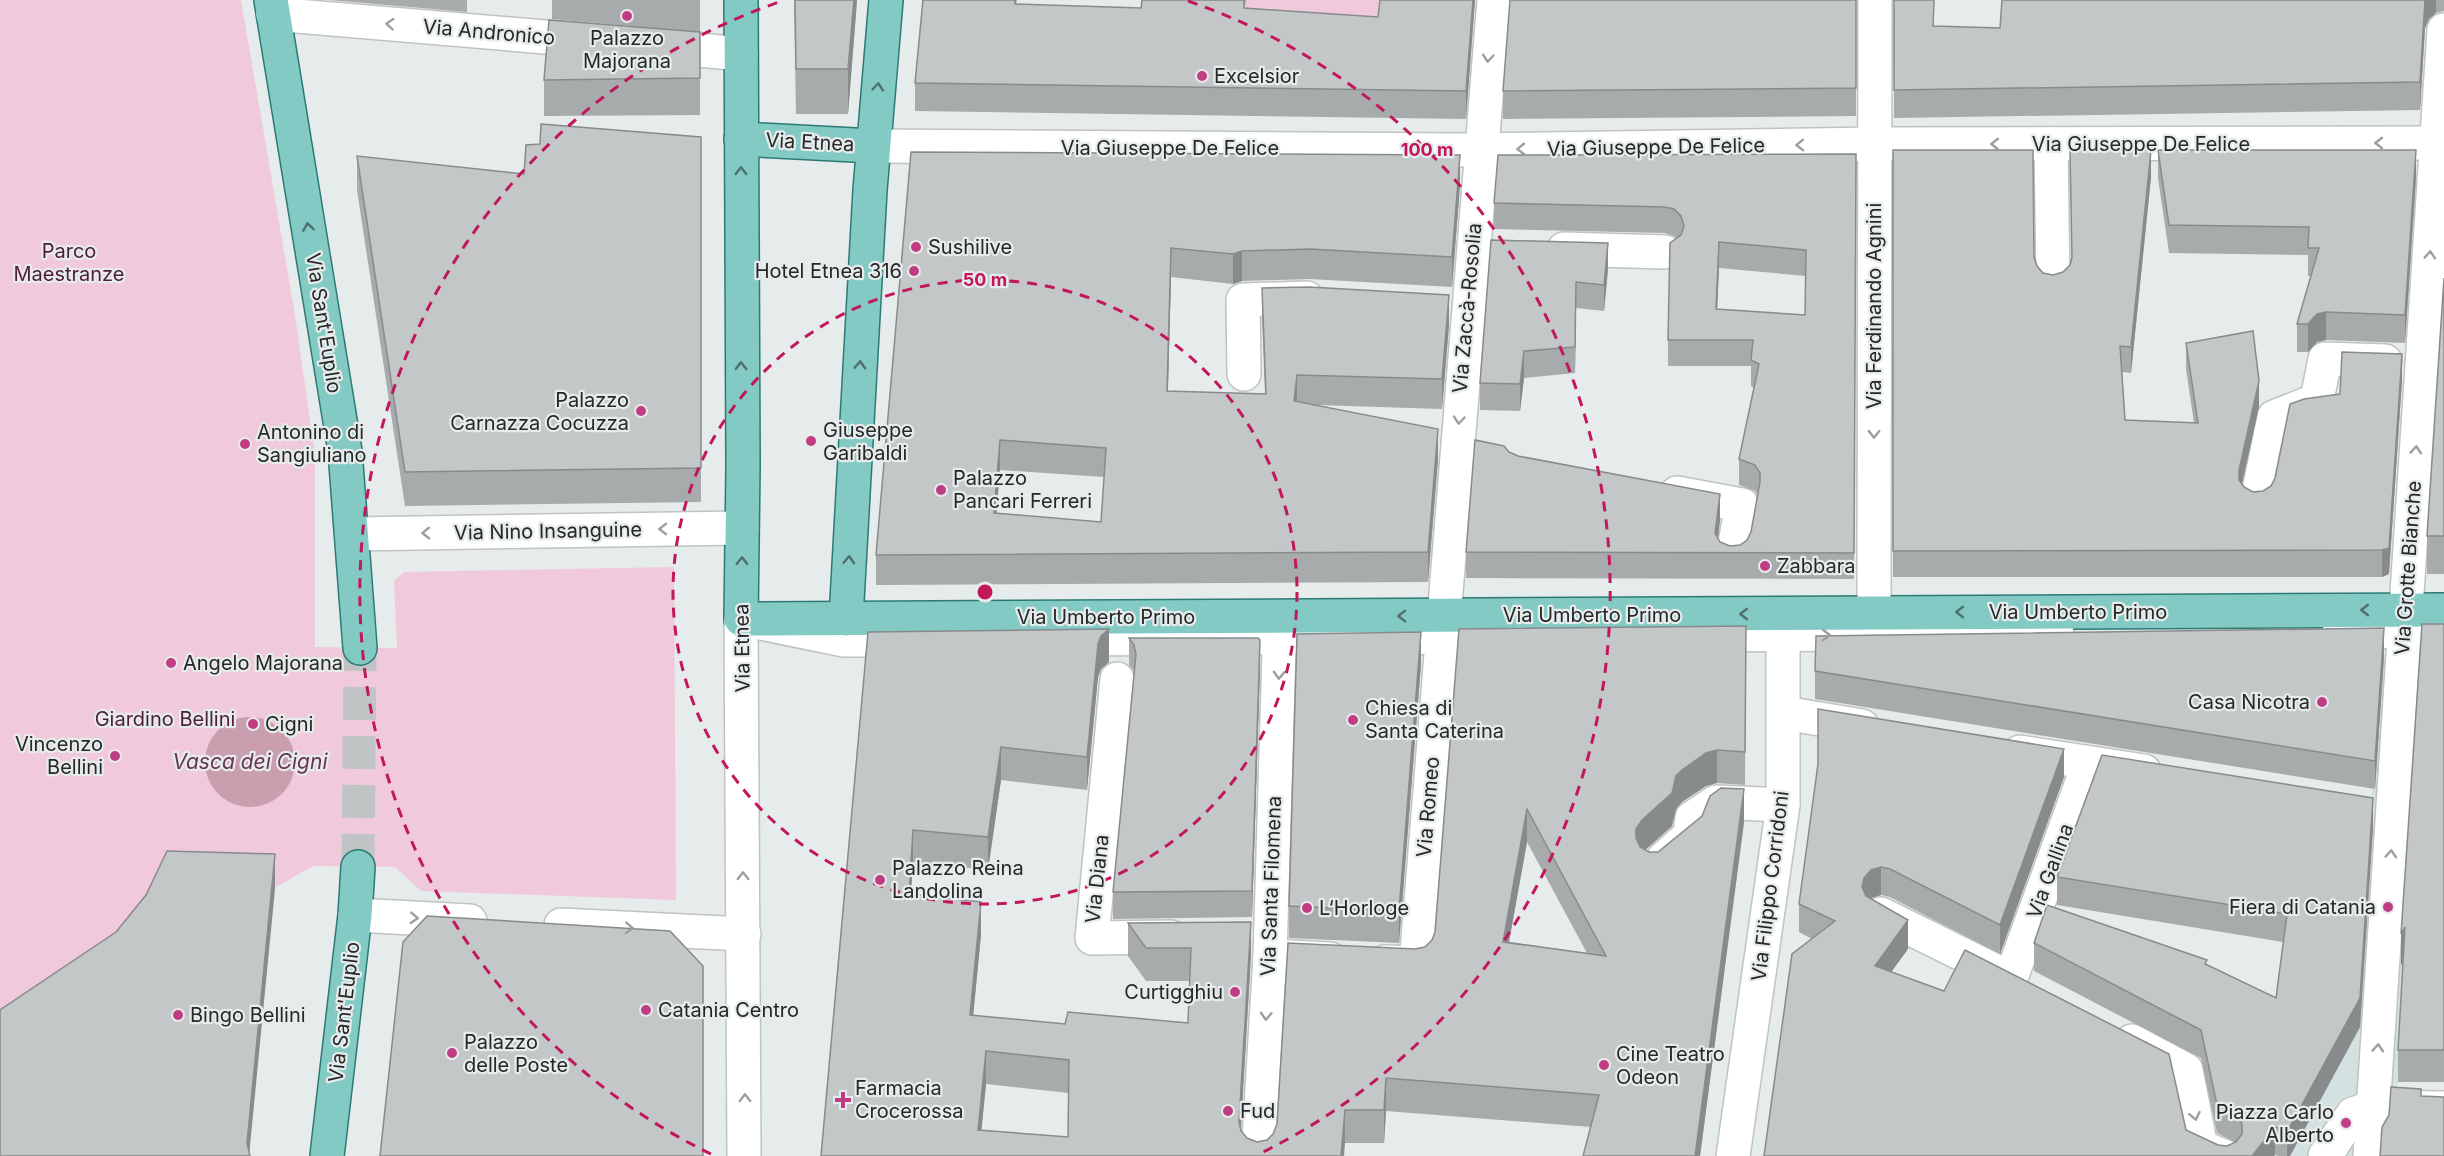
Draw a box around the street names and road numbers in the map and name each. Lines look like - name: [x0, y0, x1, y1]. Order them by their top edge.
- street label: Via Andronico: [422, 14, 556, 50]
- street label: Via Etnea: [765, 128, 855, 156]
- street label: Via Giuseppe De Felice: [2032, 132, 2250, 156]
- street label: Via Giuseppe De Felice: [1547, 133, 1765, 161]
- street label: Via Giuseppe De Felice: [1061, 136, 1279, 160]
- street label: Via Ferdinando Agnini: [1862, 203, 1886, 409]
- street label: Via Zaccà-Rosolia: [1448, 222, 1486, 394]
- street label: Via Sant'Euplio: [301, 251, 347, 395]
- street label: Via Grotte Bianche: [2390, 480, 2426, 656]
- street label: Via Nino Insanguine: [454, 517, 642, 545]
- street label: Via Umberto Primo: [1989, 600, 2167, 624]
- street label: Via Etnea: [729, 603, 755, 693]
- street label: Via Umberto Primo: [1503, 603, 1681, 627]
- street label: Via Umberto Primo: [1017, 605, 1195, 629]
- street label: Via Romeo: [1412, 756, 1444, 858]
- street label: Via Filippo Corridoni: [1746, 789, 1794, 983]
- street label: Via Santa Filomena: [1256, 795, 1286, 977]
- street label: Via Gallina: [2022, 820, 2078, 922]
- street label: Via Diana: [1080, 833, 1114, 925]
- street label: Via Sant'Euplio: [323, 940, 365, 1084]

